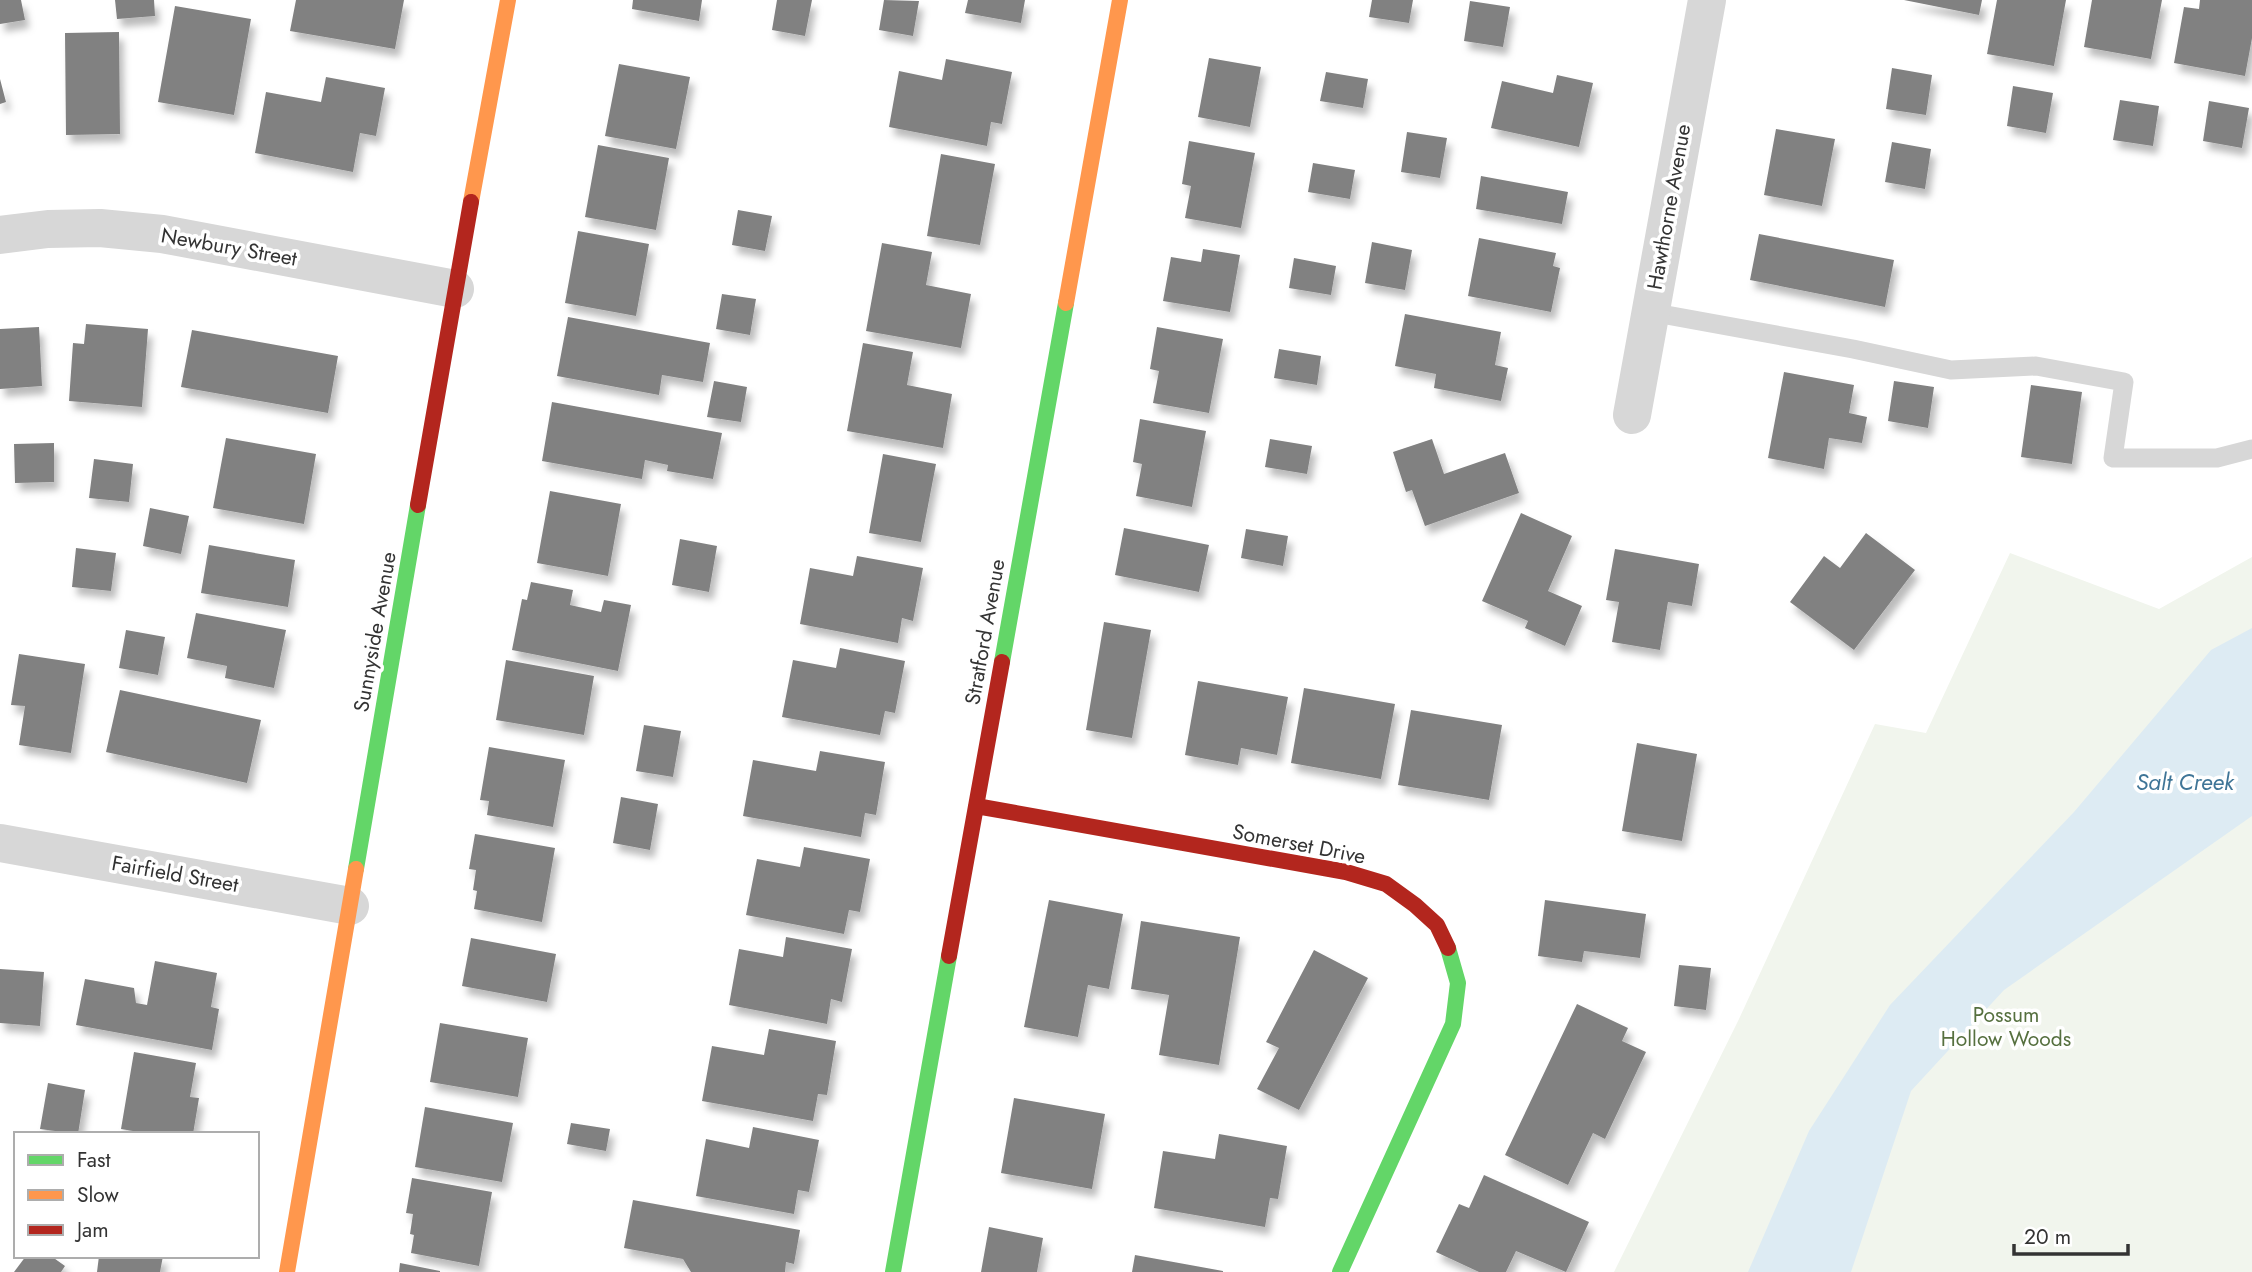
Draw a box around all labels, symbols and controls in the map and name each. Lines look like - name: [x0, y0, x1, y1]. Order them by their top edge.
- street label: Hawthorne Avenue: [1640, 122, 1698, 292]
- street label: Newbury Street: [159, 220, 299, 274]
- street label: Sunnyside Avenue: [346, 549, 404, 714]
- street label: Stratford Avenue: [957, 557, 1013, 707]
- water label: Salt Creek: [2136, 765, 2235, 799]
- street label: Somerset Drive: [1230, 816, 1368, 872]
- street label: Fairfield Street: [109, 848, 241, 900]
- park label: Possum Hollow Woods: [1941, 1000, 2071, 1054]
- legend: [14, 1132, 259, 1258]
- text: Fast: [77, 1145, 110, 1175]
- text: Slow: [77, 1180, 119, 1210]
- scale bar: [2014, 1212, 2128, 1256]
- text: Jam: [74, 1215, 109, 1245]
- text: 20 m: [2024, 1222, 2071, 1252]

